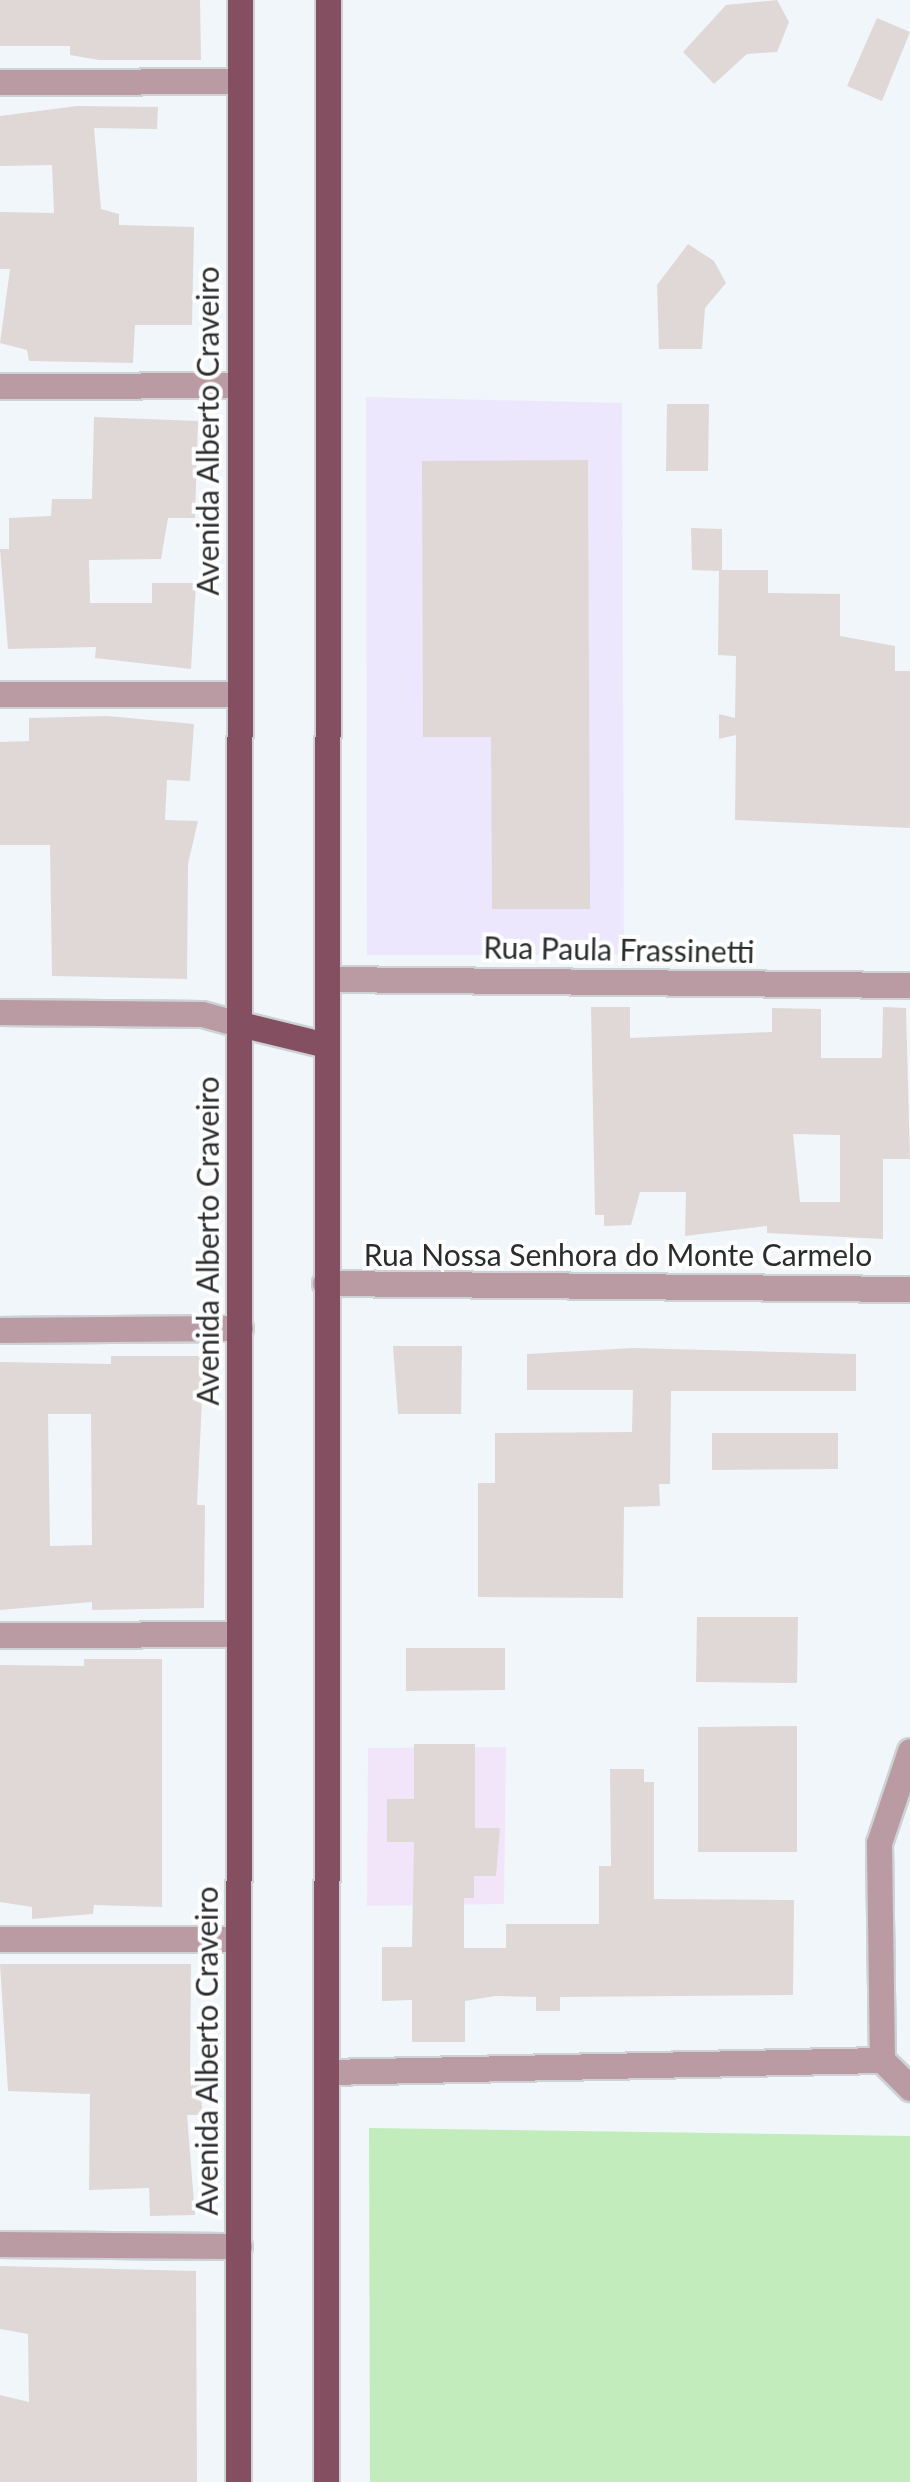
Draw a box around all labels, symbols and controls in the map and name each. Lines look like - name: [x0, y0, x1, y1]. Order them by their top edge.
- street label: Avenida Alberto Craveiro: [189, 266, 225, 596]
- street label: Rua Paula Frassinetti: [483, 929, 755, 969]
- street label: Avenida Alberto Craveiro: [189, 1076, 225, 1406]
- street label: Rua Nossa Senhora do Monte Carmelo: [364, 1236, 872, 1272]
- street label: Avenida Alberto Craveiro: [188, 1886, 224, 2216]

